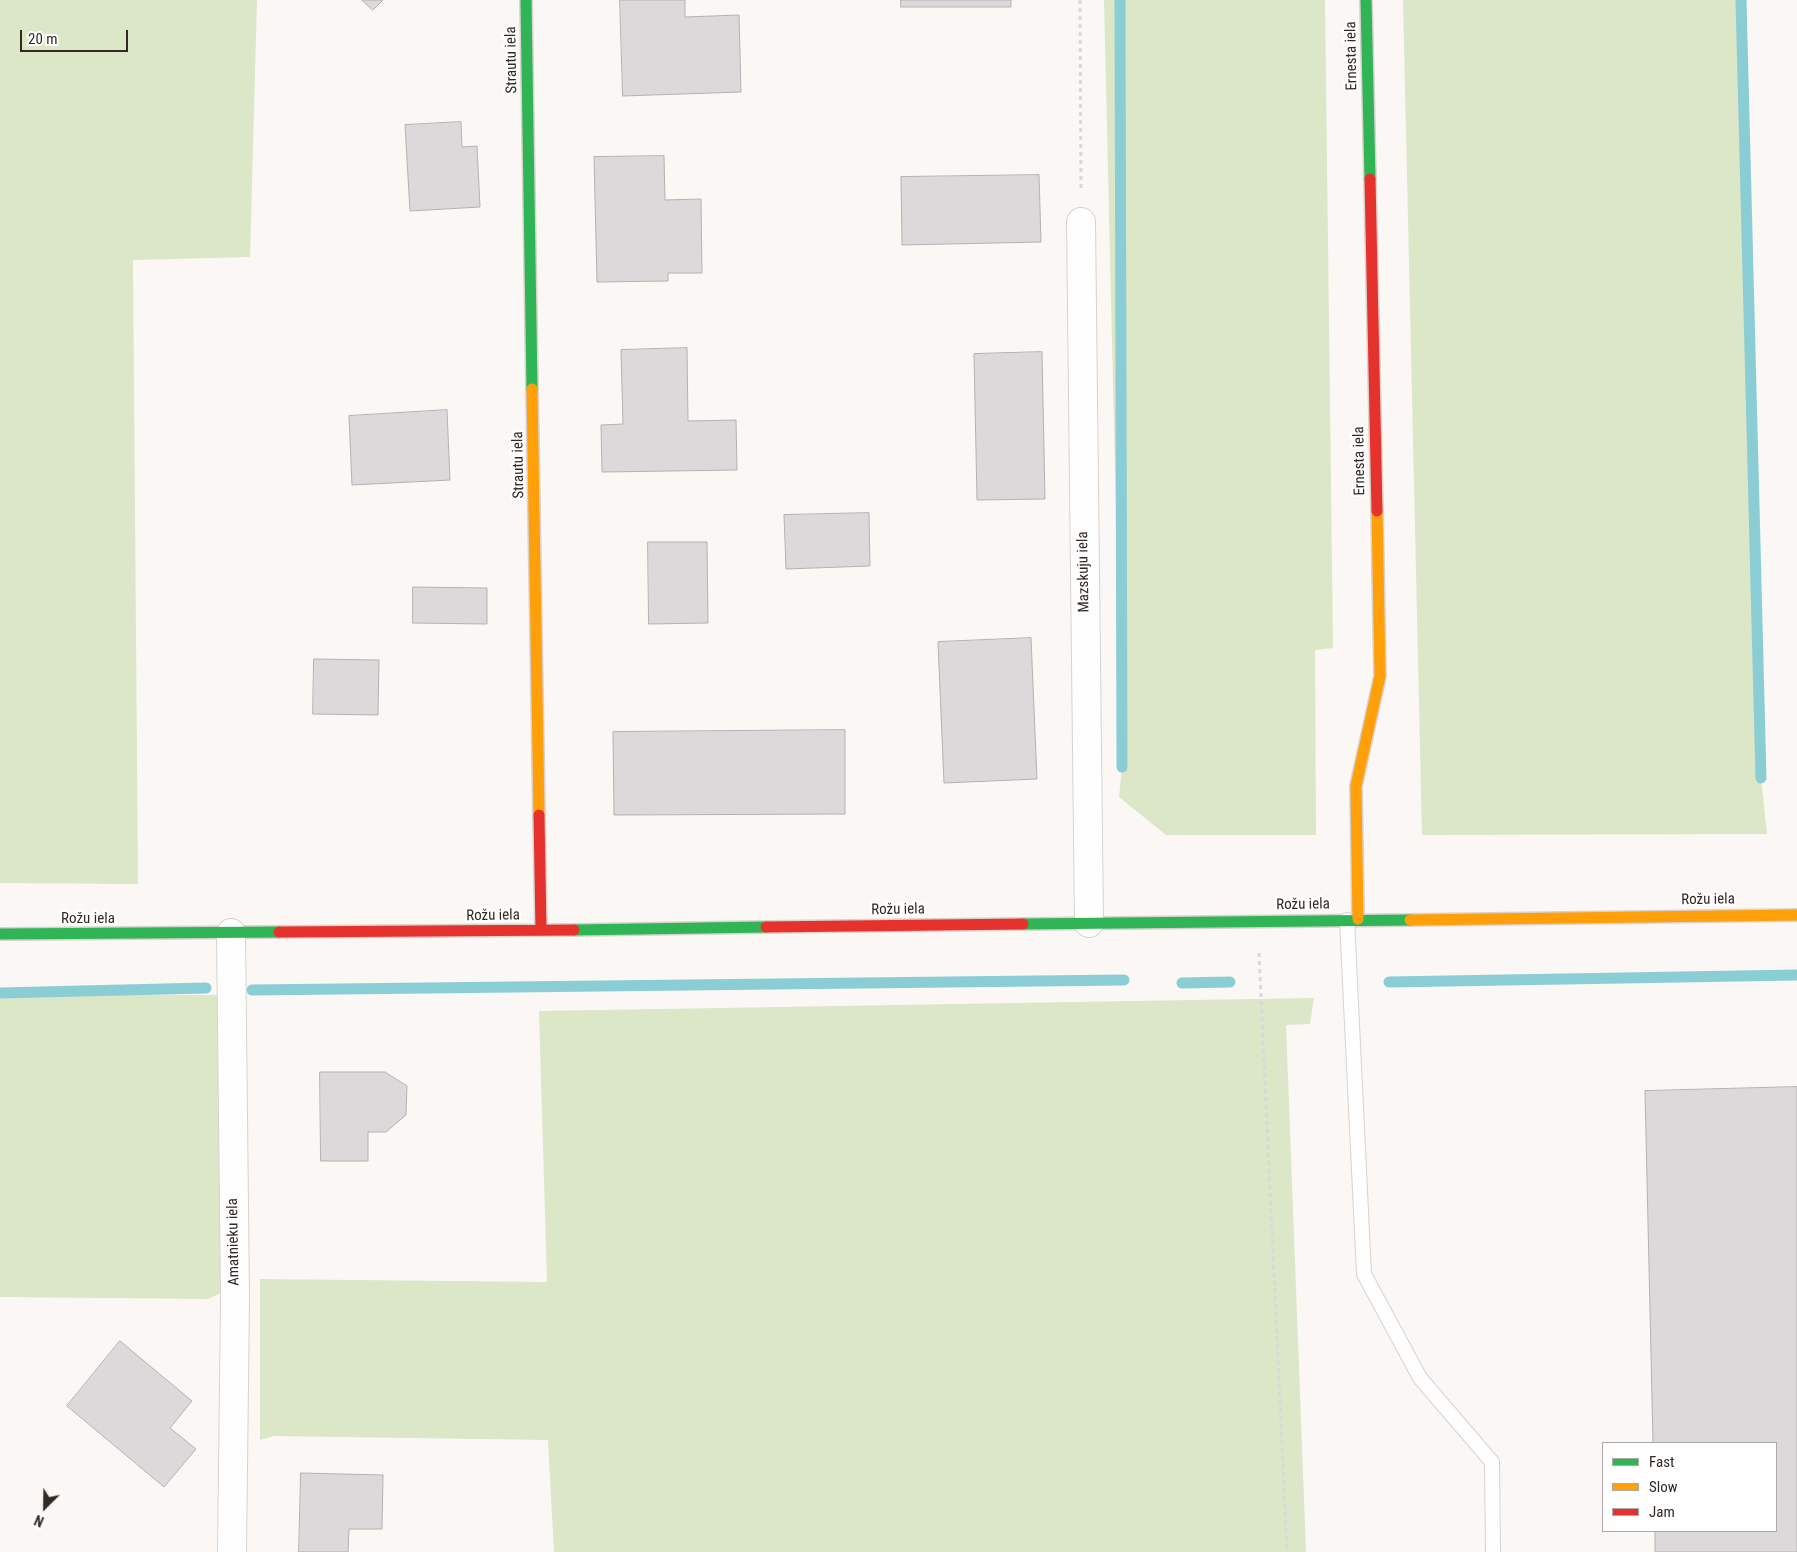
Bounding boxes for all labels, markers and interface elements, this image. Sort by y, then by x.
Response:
scale bar [22,20,130,52]
street label: Ernesta iela [1342,21,1362,91]
street label: Strautu iela [502,26,522,94]
text: 20 m [28,30,58,48]
street label: Ernesta iela [1350,426,1370,496]
street label: Strautu iela [509,431,529,499]
street label: Mazskuju iela [1074,531,1094,613]
street label: Rožu iela [1681,891,1735,909]
street label: Rožu iela [1276,896,1330,914]
street label: Rožu iela [871,901,925,919]
street label: Rožu iela [466,907,520,925]
street label: Rožu iela [61,910,115,928]
street label: Amatnieku iela [224,1198,244,1286]
legend [1602,1442,1777,1532]
text: Fast [1649,1453,1674,1471]
text: Slow [1649,1478,1678,1496]
north arrow [20,1482,70,1532]
text: Jam [1649,1503,1675,1521]
text: N [32,1512,46,1530]

